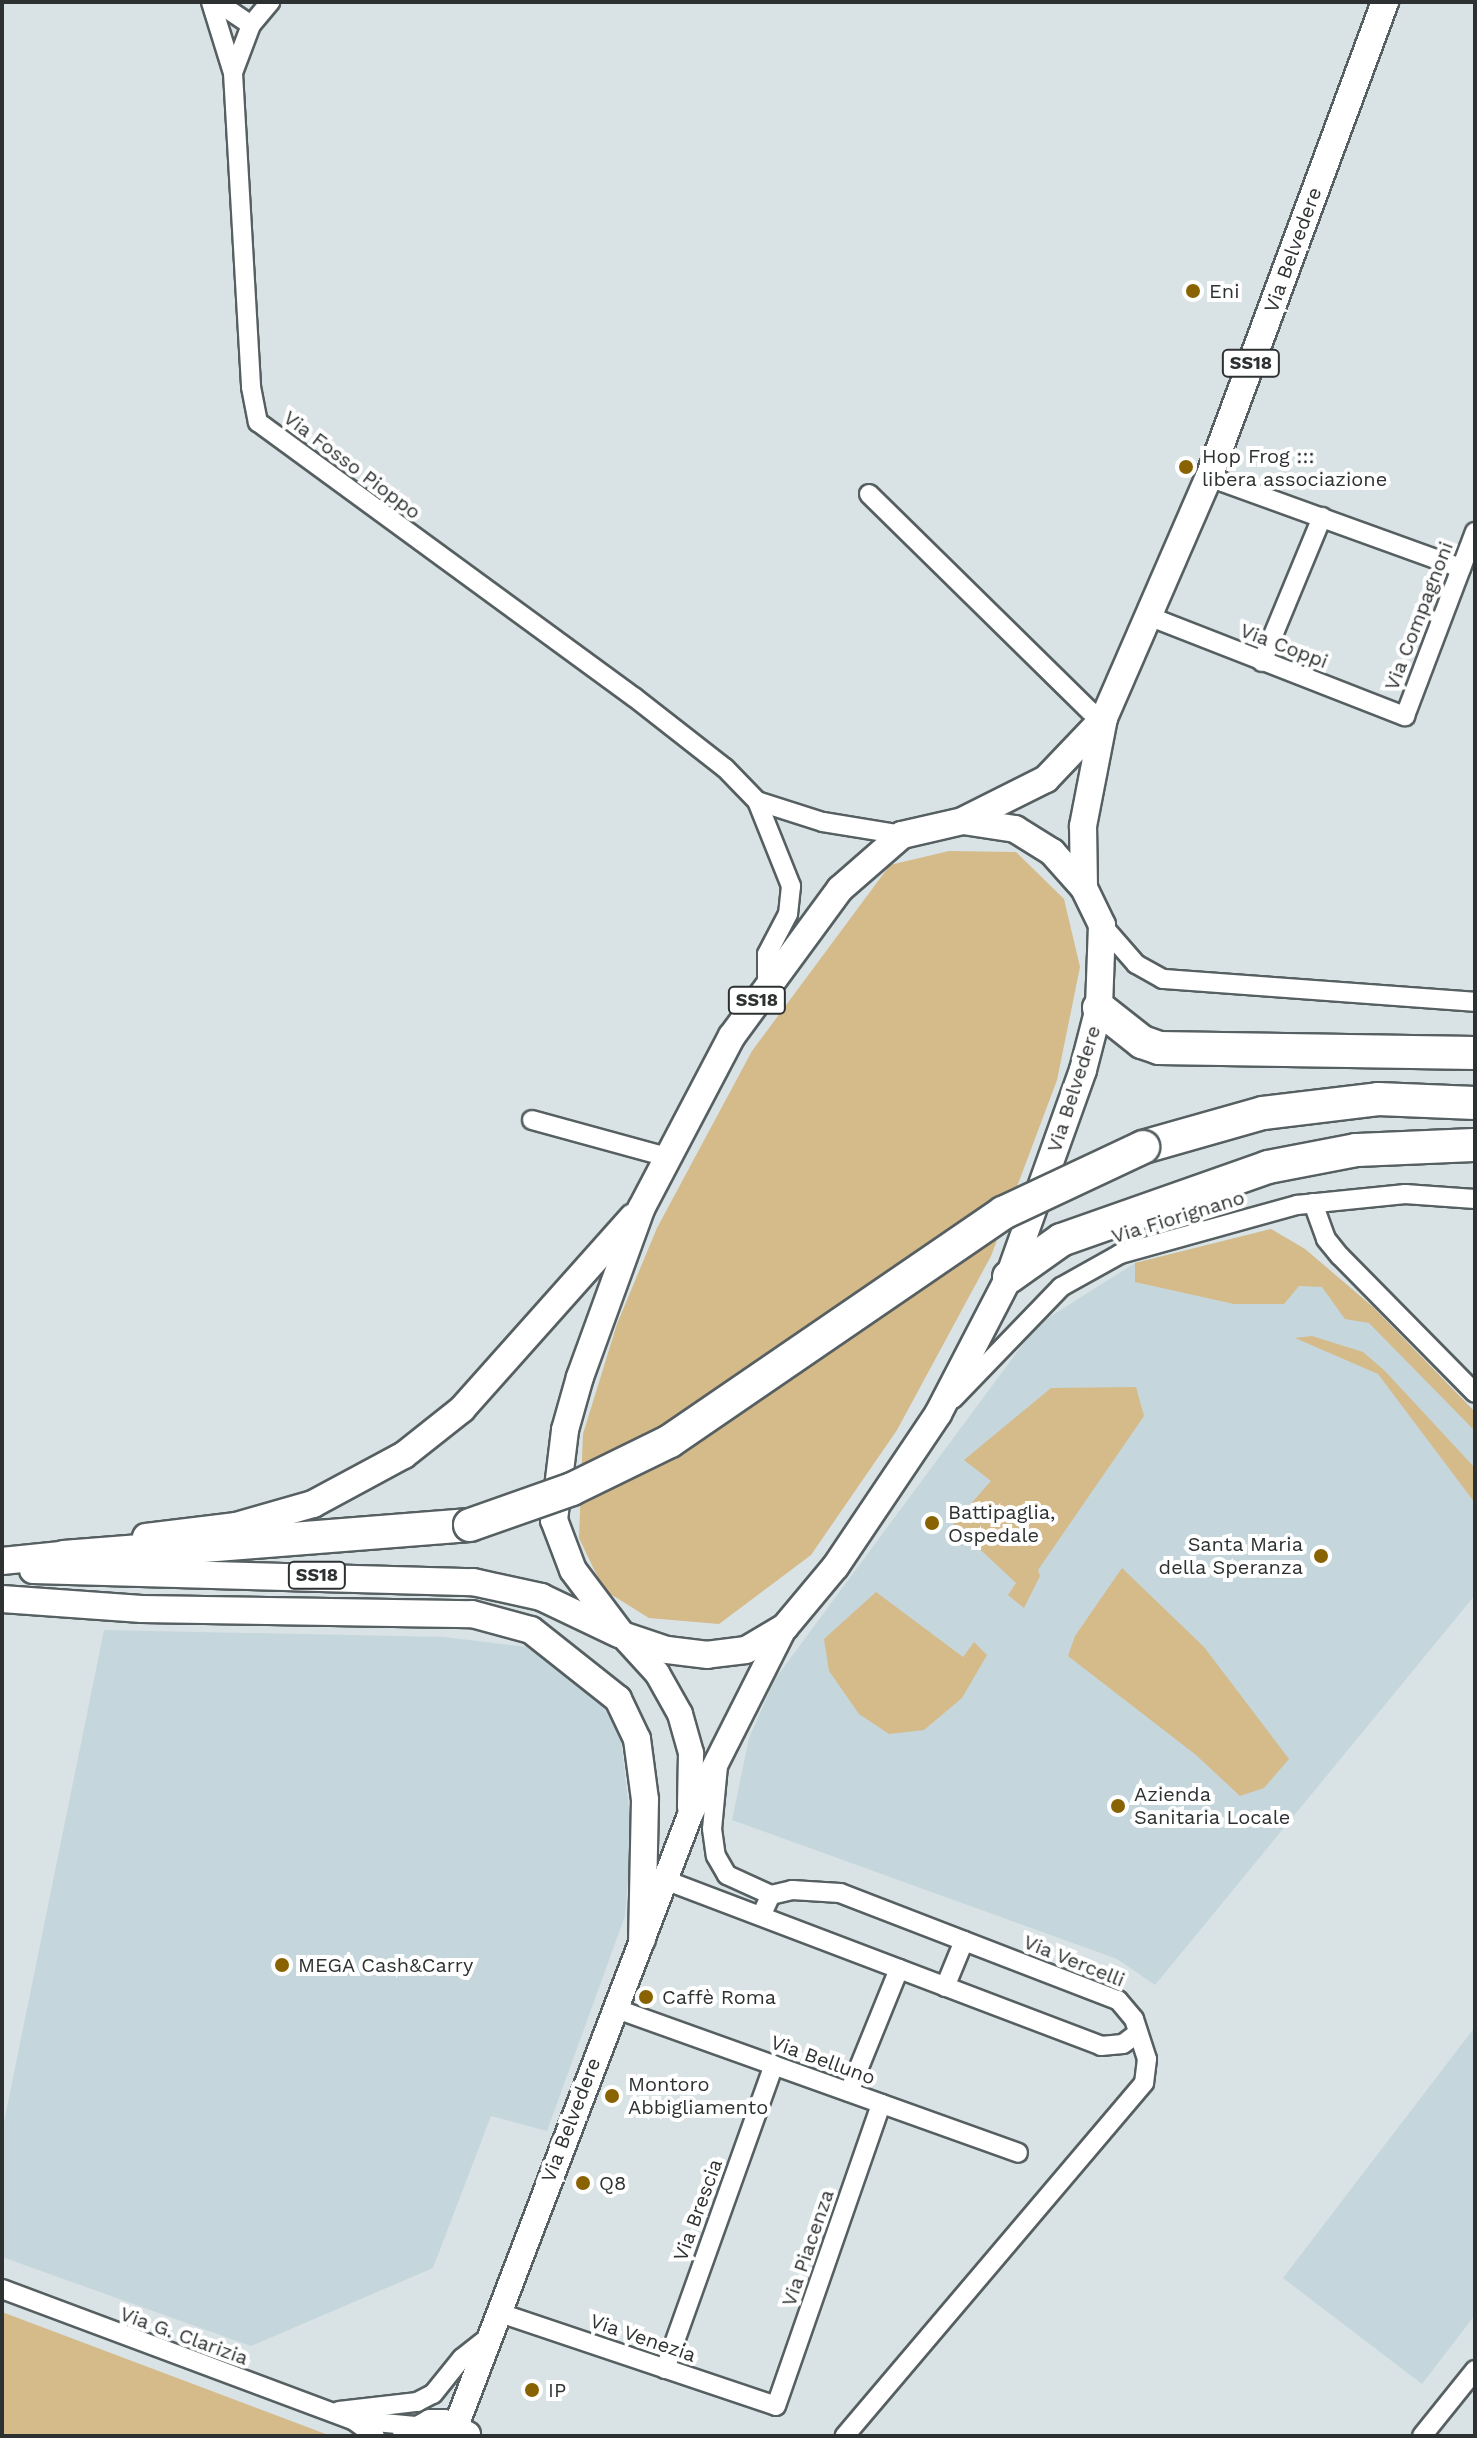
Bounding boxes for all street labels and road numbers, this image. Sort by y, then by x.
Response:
street label: Via Belvedere [1259,184,1327,316]
road number: SS18 [1221,349,1281,377]
street label: Via Fosso Pioppo [278,405,426,525]
street label: Via Compagnoni [1380,538,1458,694]
street label: Via Coppi [1237,618,1331,674]
road number: SS18 [727,986,787,1014]
street label: Via Belvedere [1042,1022,1106,1156]
street label: Via Fiorignano [1108,1185,1248,1249]
road number: SS18 [287,1561,347,1589]
street label: Via Vercelli [1019,1930,1129,1992]
street label: Via Belluno [767,2030,879,2090]
street label: Via Belvedere [536,2054,606,2186]
street label: Via Brescia [668,2156,728,2264]
street label: Via Piacenza [777,2186,839,2310]
street label: Via G. Clarizia [116,2302,252,2370]
street label: Via Venezia [587,2309,699,2367]

